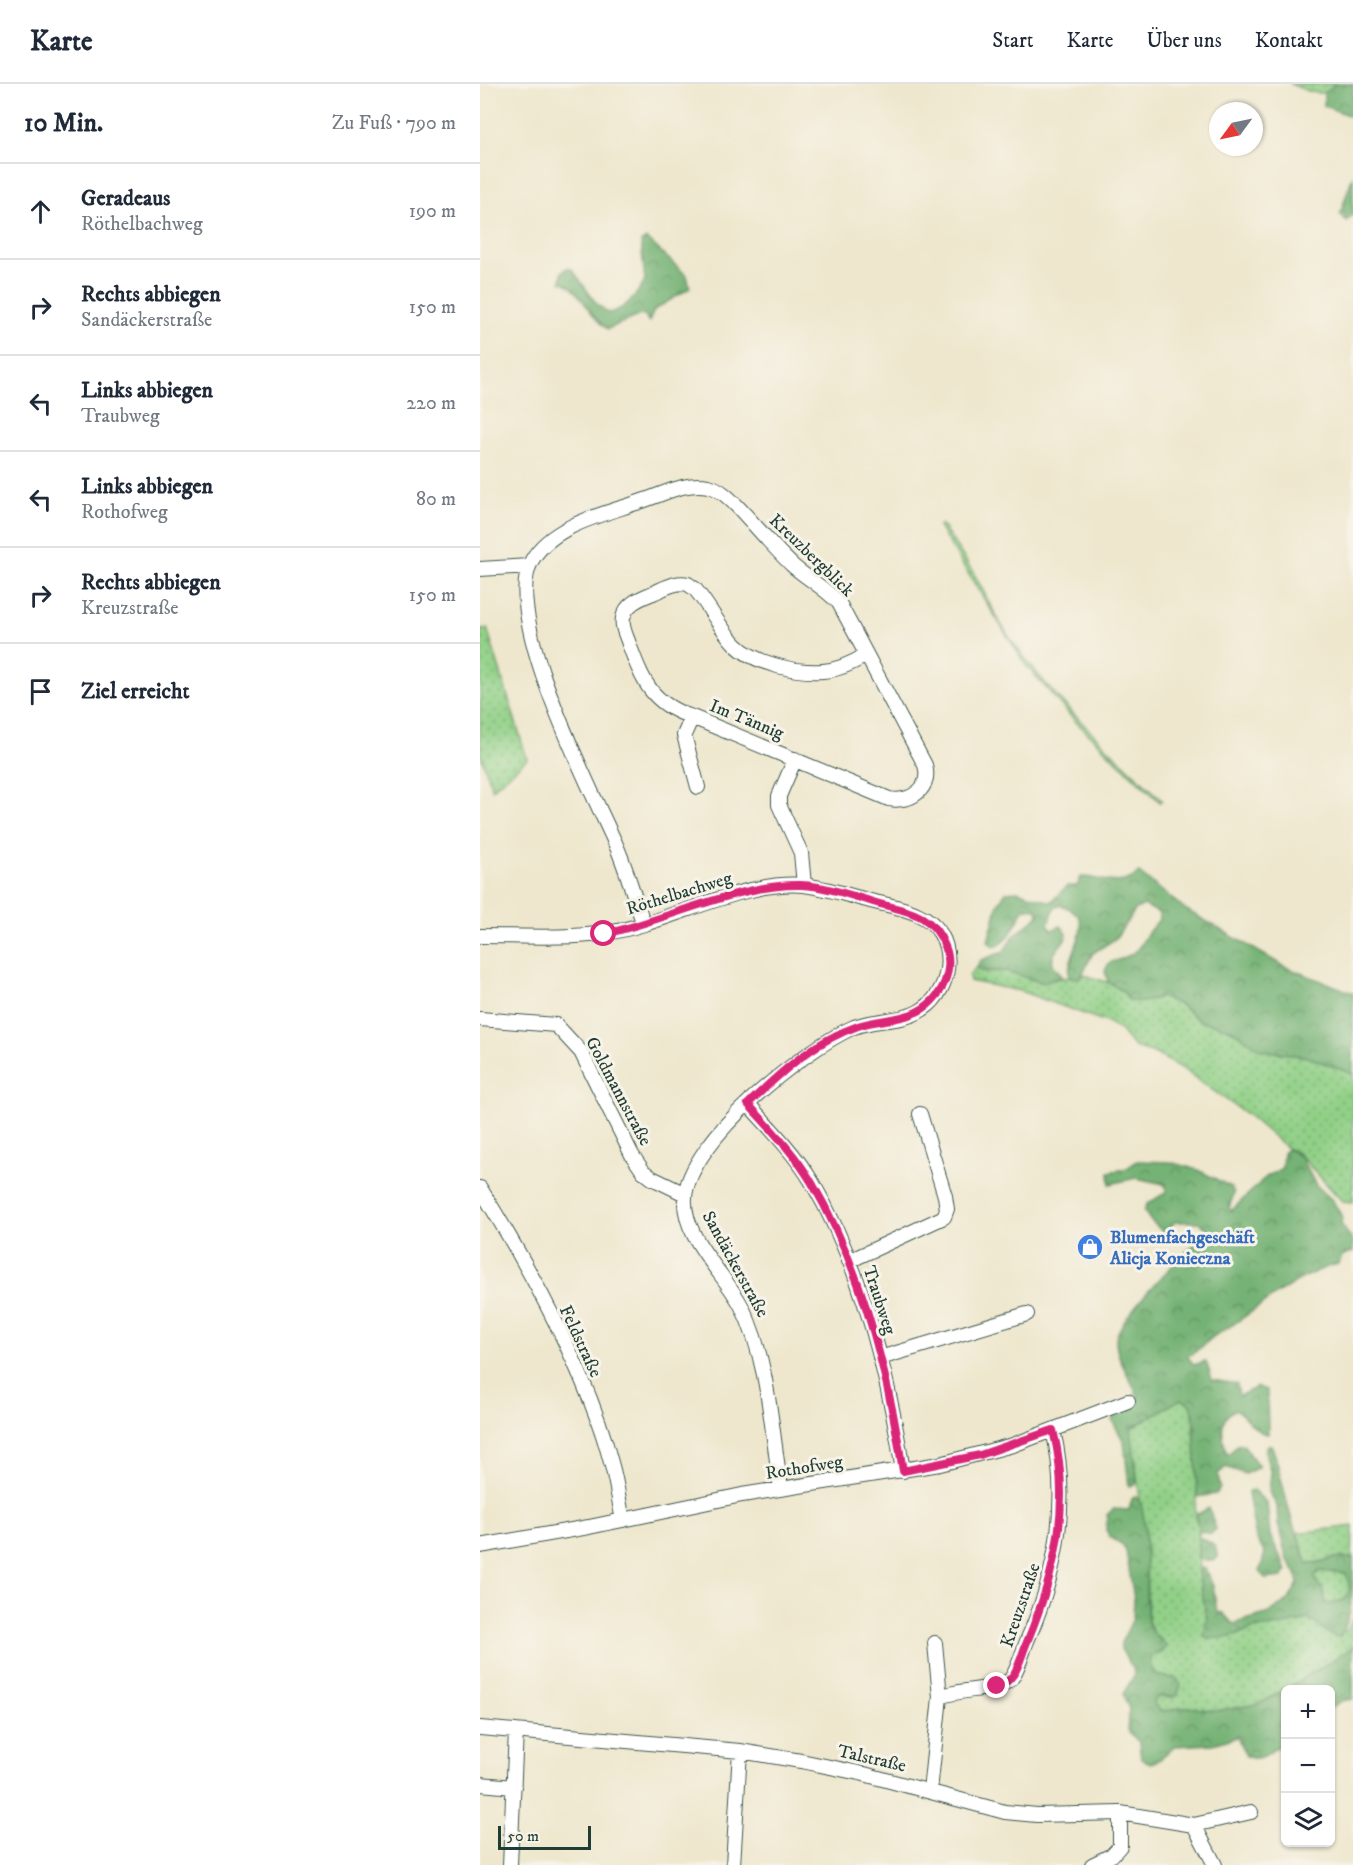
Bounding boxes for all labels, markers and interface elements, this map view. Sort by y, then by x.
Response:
text: Karte [30,24,93,59]
text: Start [992,28,1034,54]
text: Karte [1067,28,1113,54]
text: Über uns [1146,28,1222,54]
text: Kontakt [1255,28,1323,54]
north arrow [1209,102,1263,156]
text: 10 Min. [24,107,103,140]
text: Zu Fuß · 790 m [332,111,456,136]
text: Geradeaus [81,185,170,212]
icon: ahead [24,195,57,228]
text: 190 m [409,199,456,224]
text: Röthelbachweg [81,212,203,237]
text: Rechts abbiegen [81,281,221,308]
icon: right [24,291,57,324]
text: 150 m [409,295,456,320]
text: Sandäckerstraße [81,308,212,333]
text: Links abbiegen [81,377,213,404]
icon: left [24,387,57,420]
text: 220 m [406,391,456,416]
text: Traubweg [81,404,160,429]
text: Links abbiegen [81,473,213,500]
icon: left [24,483,57,516]
text: 80 m [416,487,456,512]
text: Rothofweg [81,500,168,525]
street label: Kreuzbergblick [764,510,858,602]
text: Rechts abbiegen [81,569,221,596]
icon: right [24,579,57,612]
text: 150 m [409,583,456,608]
text: Kreuzstraße [81,596,179,621]
icon: arrive [24,675,57,708]
text: Ziel erreicht [81,678,189,705]
street label: Im Tännig [706,695,787,745]
street label: Röthelbachweg [624,867,735,920]
route start [590,920,616,946]
street label: Goldmannstraße [580,1033,656,1150]
street label: Sandäckerstraße [697,1207,773,1322]
place label: Blumenfachgeschäft Alicja Konieczna [1109,1227,1255,1270]
shop icon: Blumenfachgeschäft Alicja Konieczna [1075,1232,1105,1262]
street label: Traubweg [858,1263,901,1338]
street label: Feldstraße [554,1302,606,1381]
street label: Rothofweg [764,1451,845,1485]
street label: Kreuzstraße [996,1560,1046,1650]
route end [983,1672,1009,1698]
map controls [1281,1685,1335,1847]
button: + [1281,1685,1335,1739]
button: − [1281,1739,1335,1793]
street label: Talstraße [835,1740,908,1778]
button: layers [1281,1793,1335,1847]
scale bar [498,1823,591,1850]
text: 50 m [507,1826,539,1846]

